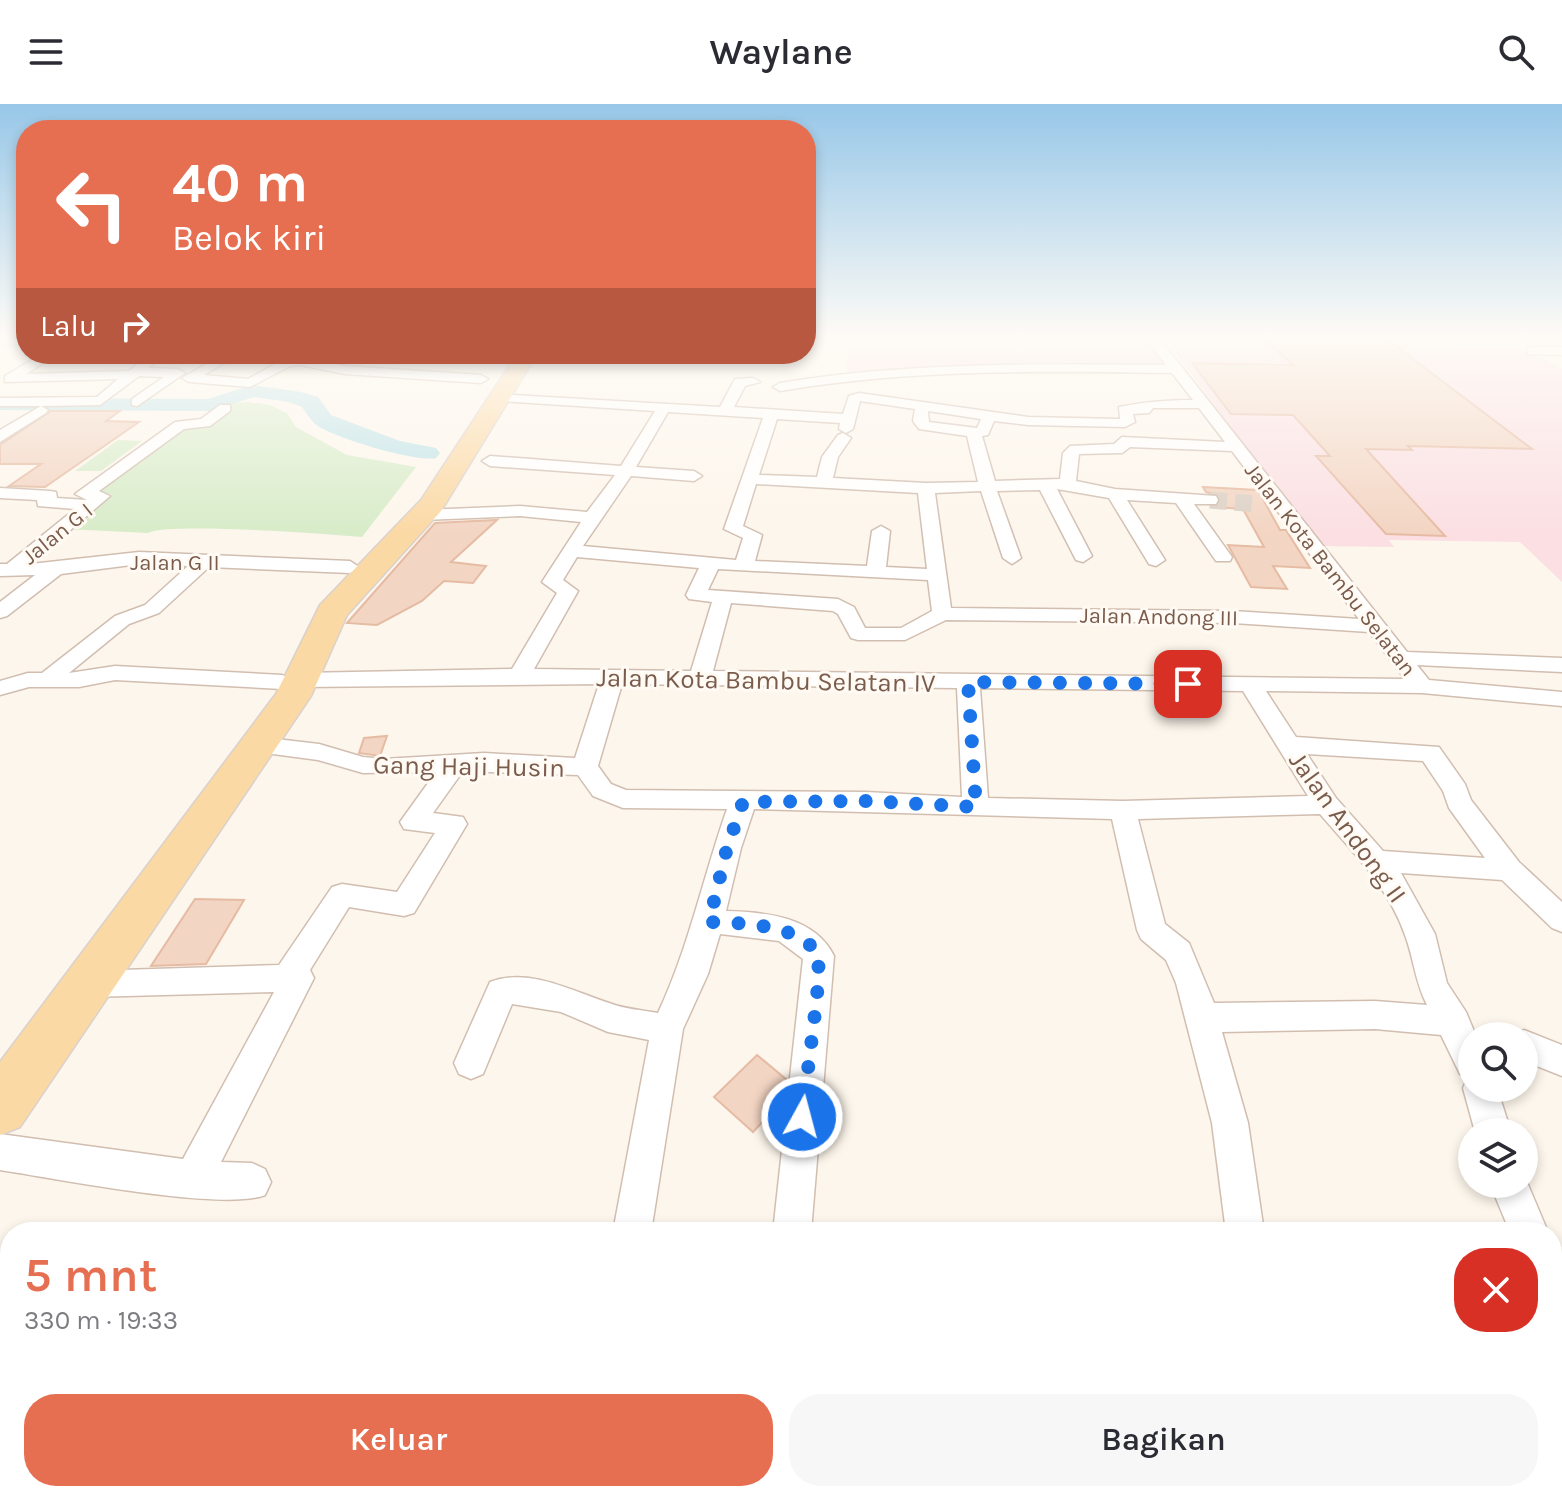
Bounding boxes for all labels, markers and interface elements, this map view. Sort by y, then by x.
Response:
icon: menu [24,30,68,74]
icon: search [1494,30,1538,74]
text: Waylane [709,31,853,73]
text: 40 m [172,150,308,215]
icon: left [40,152,144,256]
text: Belok kiri [172,217,326,259]
icon: right [113,304,157,348]
text: Lalu [40,308,97,344]
street label: Jalan Kota Bambu Selatan [1239,458,1421,681]
street label: Jalan G I [17,497,98,570]
street label: Jalan G II [130,550,220,576]
street label: Jalan Andong III [1080,603,1238,631]
pin [1154,650,1222,718]
street label: Jalan Kota Bambu Selatan IV [596,662,936,699]
icon: arrive [1166,662,1210,706]
street label: Jalan Andong II [1282,746,1413,909]
street label: Gang Haji Husin [373,749,565,784]
map controls [1458,1022,1538,1198]
button: search [1458,1022,1538,1102]
position arrow [760,1075,844,1159]
button: layers [1458,1118,1538,1198]
text: 5 mnt [24,1247,157,1303]
button: close [1454,1248,1538,1332]
text: 330 m · 19:33 [24,1305,178,1336]
button: Keluar [24,1394,773,1486]
button: Bagikan [789,1394,1538,1486]

